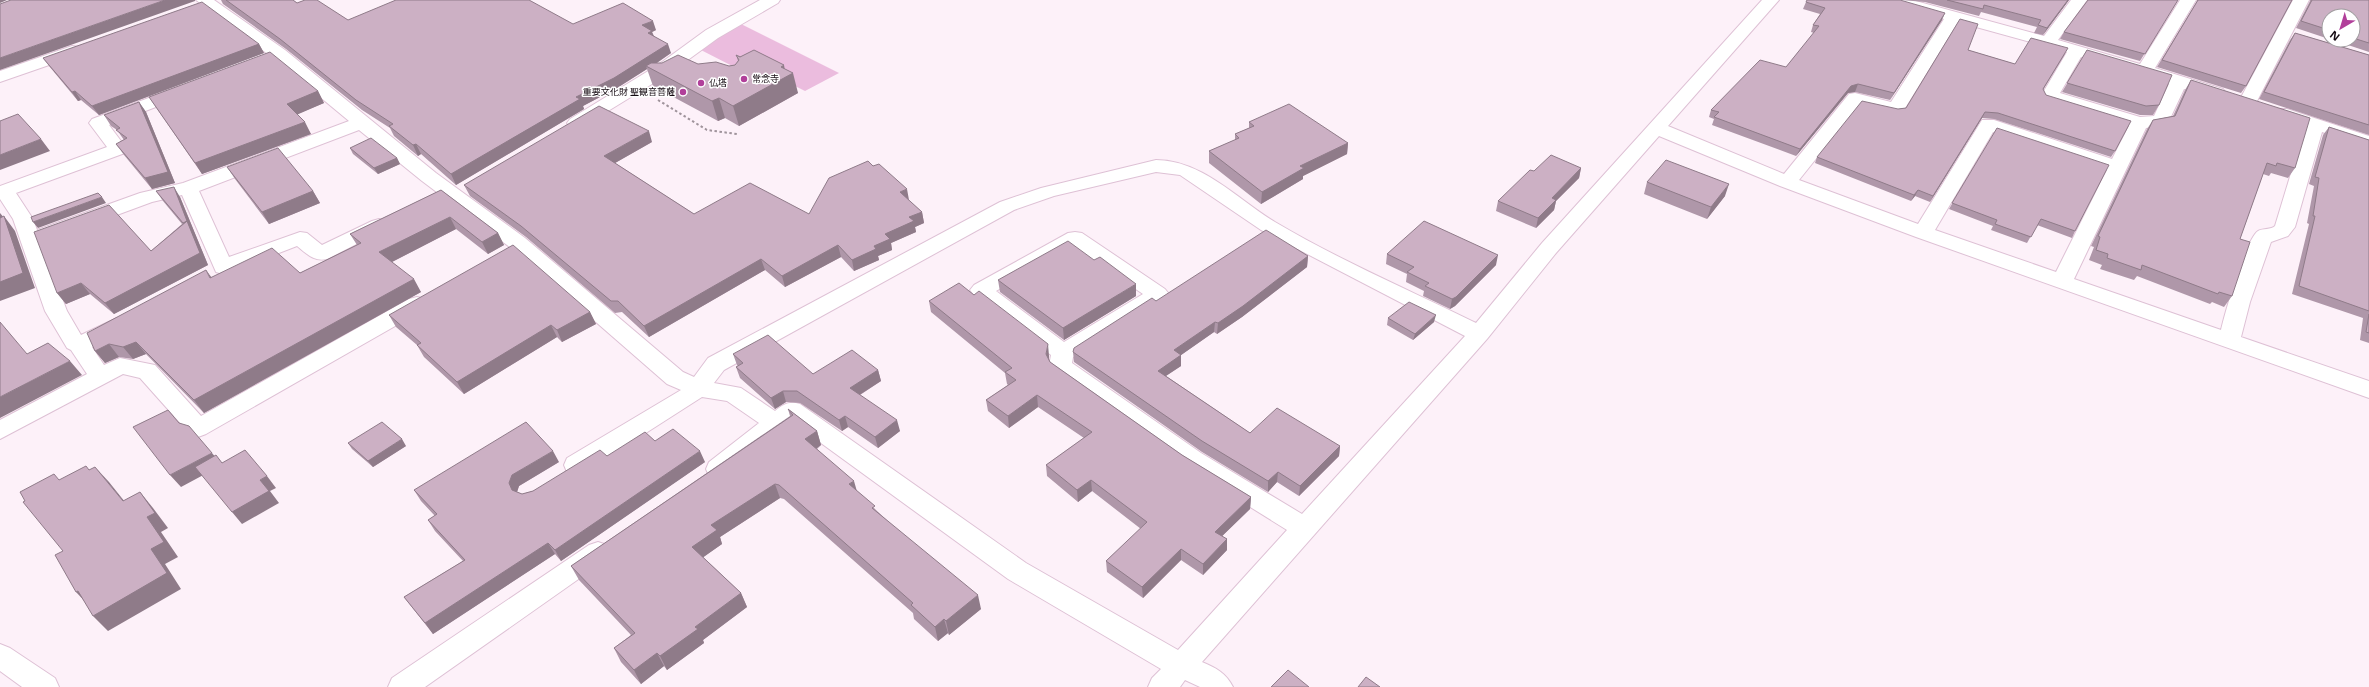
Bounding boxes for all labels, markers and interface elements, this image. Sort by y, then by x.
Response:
north arrow [2321,8,2361,48]
text: N [2326,28,2343,45]
place label: 常念寺 [752,72,779,85]
marker: 常念寺 [739,74,749,84]
place label: 仏塔 [709,76,727,89]
marker: 仏塔 [696,78,706,88]
place label: 重要文化財 聖観音菩薩 [583,85,675,98]
marker: 重要文化財 聖観音菩薩 [678,87,688,97]

